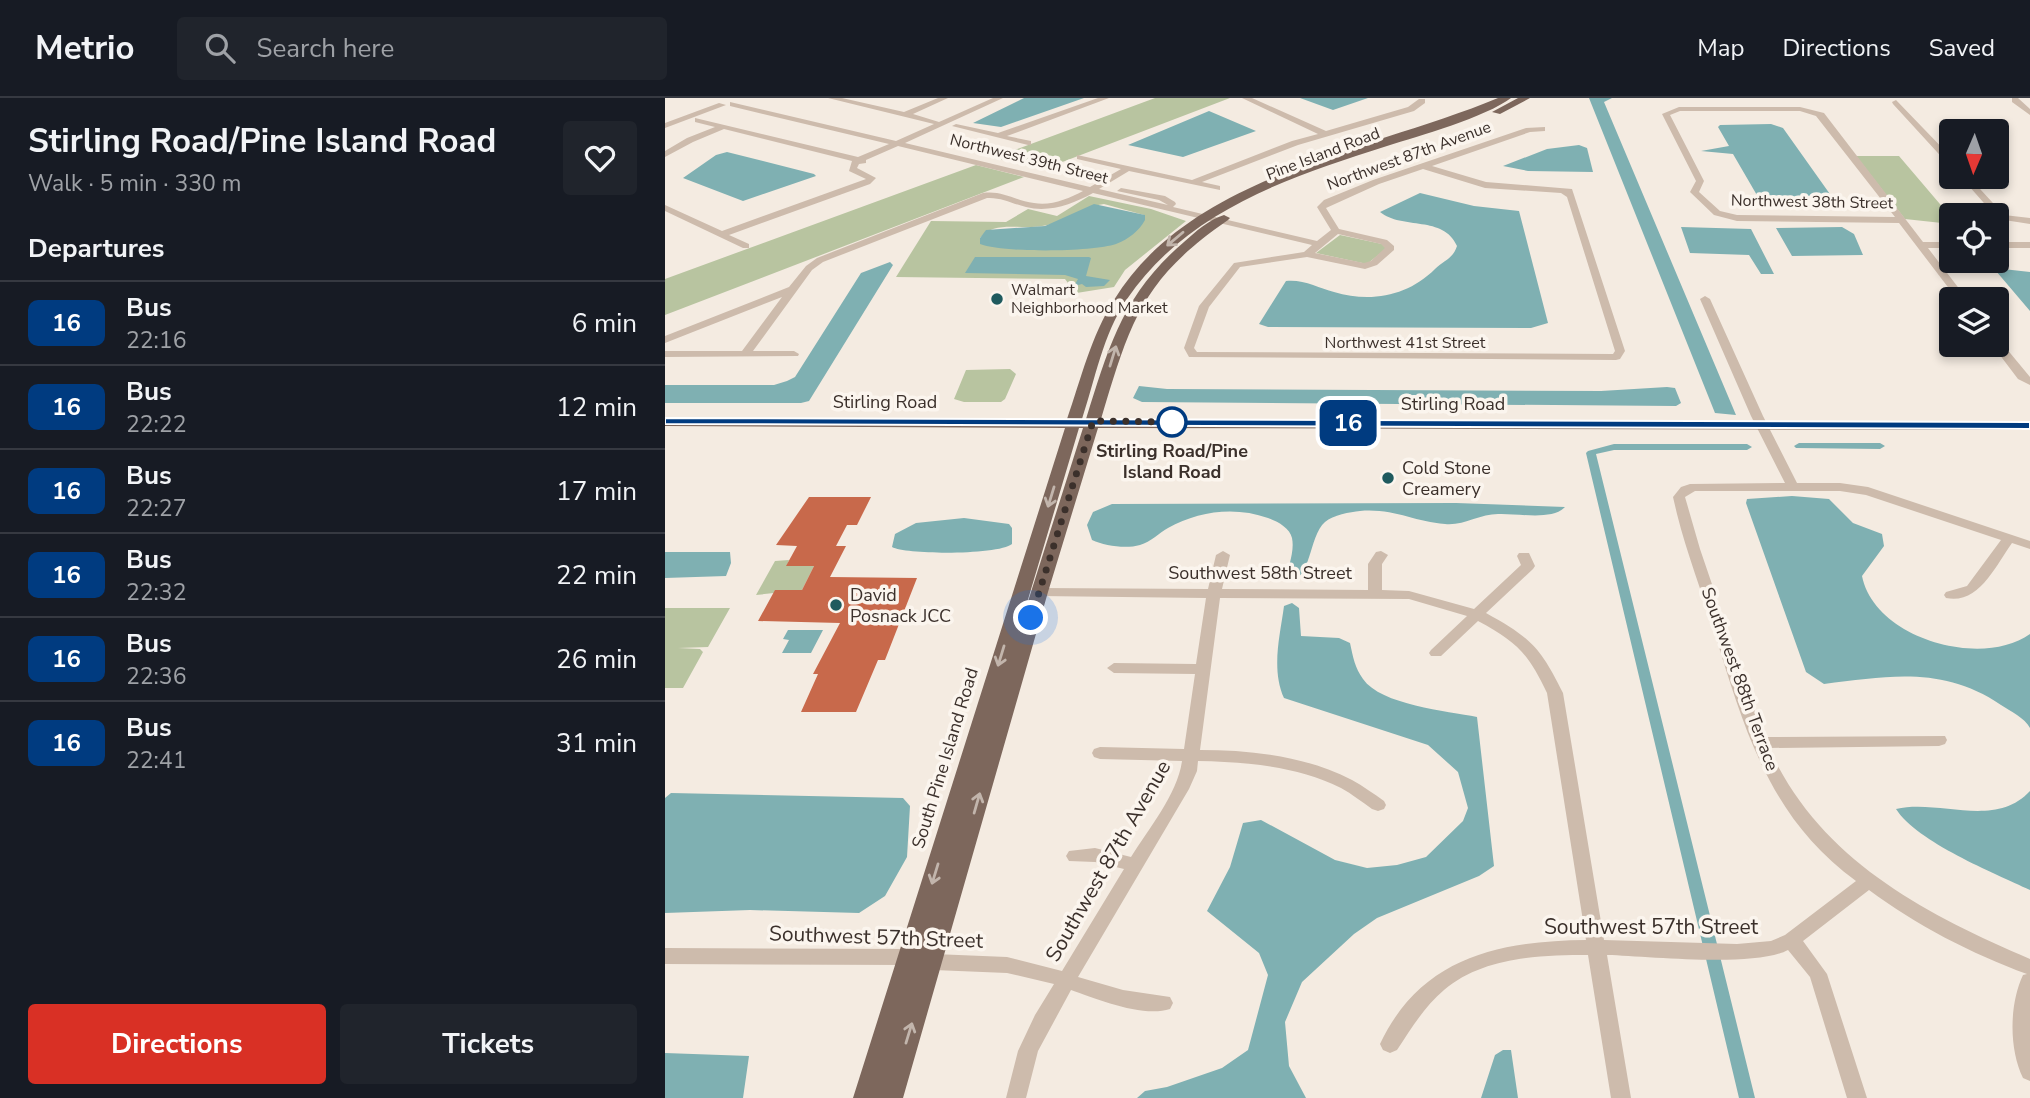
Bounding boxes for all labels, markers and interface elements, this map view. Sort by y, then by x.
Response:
search box [177,17,667,80]
text: Metrio [35,26,135,71]
icon: search [201,29,239,67]
text: Search here [257,31,394,66]
text: Map [1697,32,1744,64]
text: Directions [1782,32,1891,64]
text: Saved [1929,32,1995,64]
street label: Northwest 87th Avenue [1324,116,1494,196]
text: Stirling Road/Pine Island Road [28,119,496,164]
north arrow [1939,119,2009,189]
map controls [1939,119,2009,357]
button: heart [563,121,637,195]
street label: Pine Island Road [1263,122,1383,186]
street label: Northwest 39th Street [948,129,1111,189]
text: Walk · 5 min · 330 m [28,168,241,199]
street label: Northwest 38th Street [1731,190,1894,214]
button: locate [1939,203,2009,273]
text: Departures [28,231,164,266]
one-way arrow [1166,231,1184,247]
place label: Walmart Neighborhood Market [1011,279,1168,319]
button: layers [1939,287,2009,357]
text: Bus [126,290,172,325]
marker: Walmart Neighborhood Market [989,291,1005,307]
text: 6 min [572,306,637,341]
text: 16 [52,307,81,339]
text: 22:16 [126,325,186,356]
street label: Northwest 41st Street [1325,332,1486,354]
one-way arrow [1107,345,1120,367]
text: Bus [126,374,172,409]
text: 12 min [556,390,637,425]
street label: Stirling Road [833,390,937,414]
text: 16 [52,391,81,423]
street label: Stirling Road [1401,392,1505,416]
line badge: 16 [1317,400,1379,446]
marker: Stirling Road/Pine Island Road [1157,407,1187,437]
text: 16 [1334,407,1362,439]
text: 22:22 [126,409,186,440]
place label: Stirling Road/Pine Island Road [1096,439,1248,484]
place label: Cold Stone Creamery [1402,456,1491,501]
text: Bus [126,458,172,493]
marker: Cold Stone Creamery [1380,470,1396,486]
text: 17 min [556,474,637,509]
text: 16 [52,475,81,507]
one-way arrow [1043,486,1056,508]
text: 22:27 [126,493,186,524]
text: Bus [126,542,172,577]
text: 22 min [556,558,637,593]
text: 16 [52,559,81,591]
street label: Southwest 58th Street [1168,561,1352,585]
text: 22:32 [126,577,186,608]
place label: David Posnack JCC [850,583,951,628]
street label: Southwest 88th Terrace [1696,584,1784,774]
marker: David Posnack JCC [828,597,844,613]
your location [1013,600,1048,635]
text: Bus [126,626,172,661]
text: 26 min [556,642,637,677]
text: 16 [52,643,81,675]
one-way arrow [994,645,1007,667]
text: 22:36 [126,661,186,692]
street label: South Pine Island Road [906,665,984,851]
text: Bus [126,710,172,745]
text: 31 min [556,726,637,761]
text: 16 [52,727,81,759]
text: 22:41 [126,745,186,776]
street label: Southwest 87th Avenue [1039,755,1177,967]
one-way arrow [971,793,984,815]
one-way arrow [928,863,941,885]
street label: Southwest 57th Street [1544,913,1759,941]
street label: Southwest 57th Street [769,919,984,955]
button: Directions [28,1004,326,1084]
button: Tickets [340,1004,637,1084]
one-way arrow [904,1022,917,1044]

